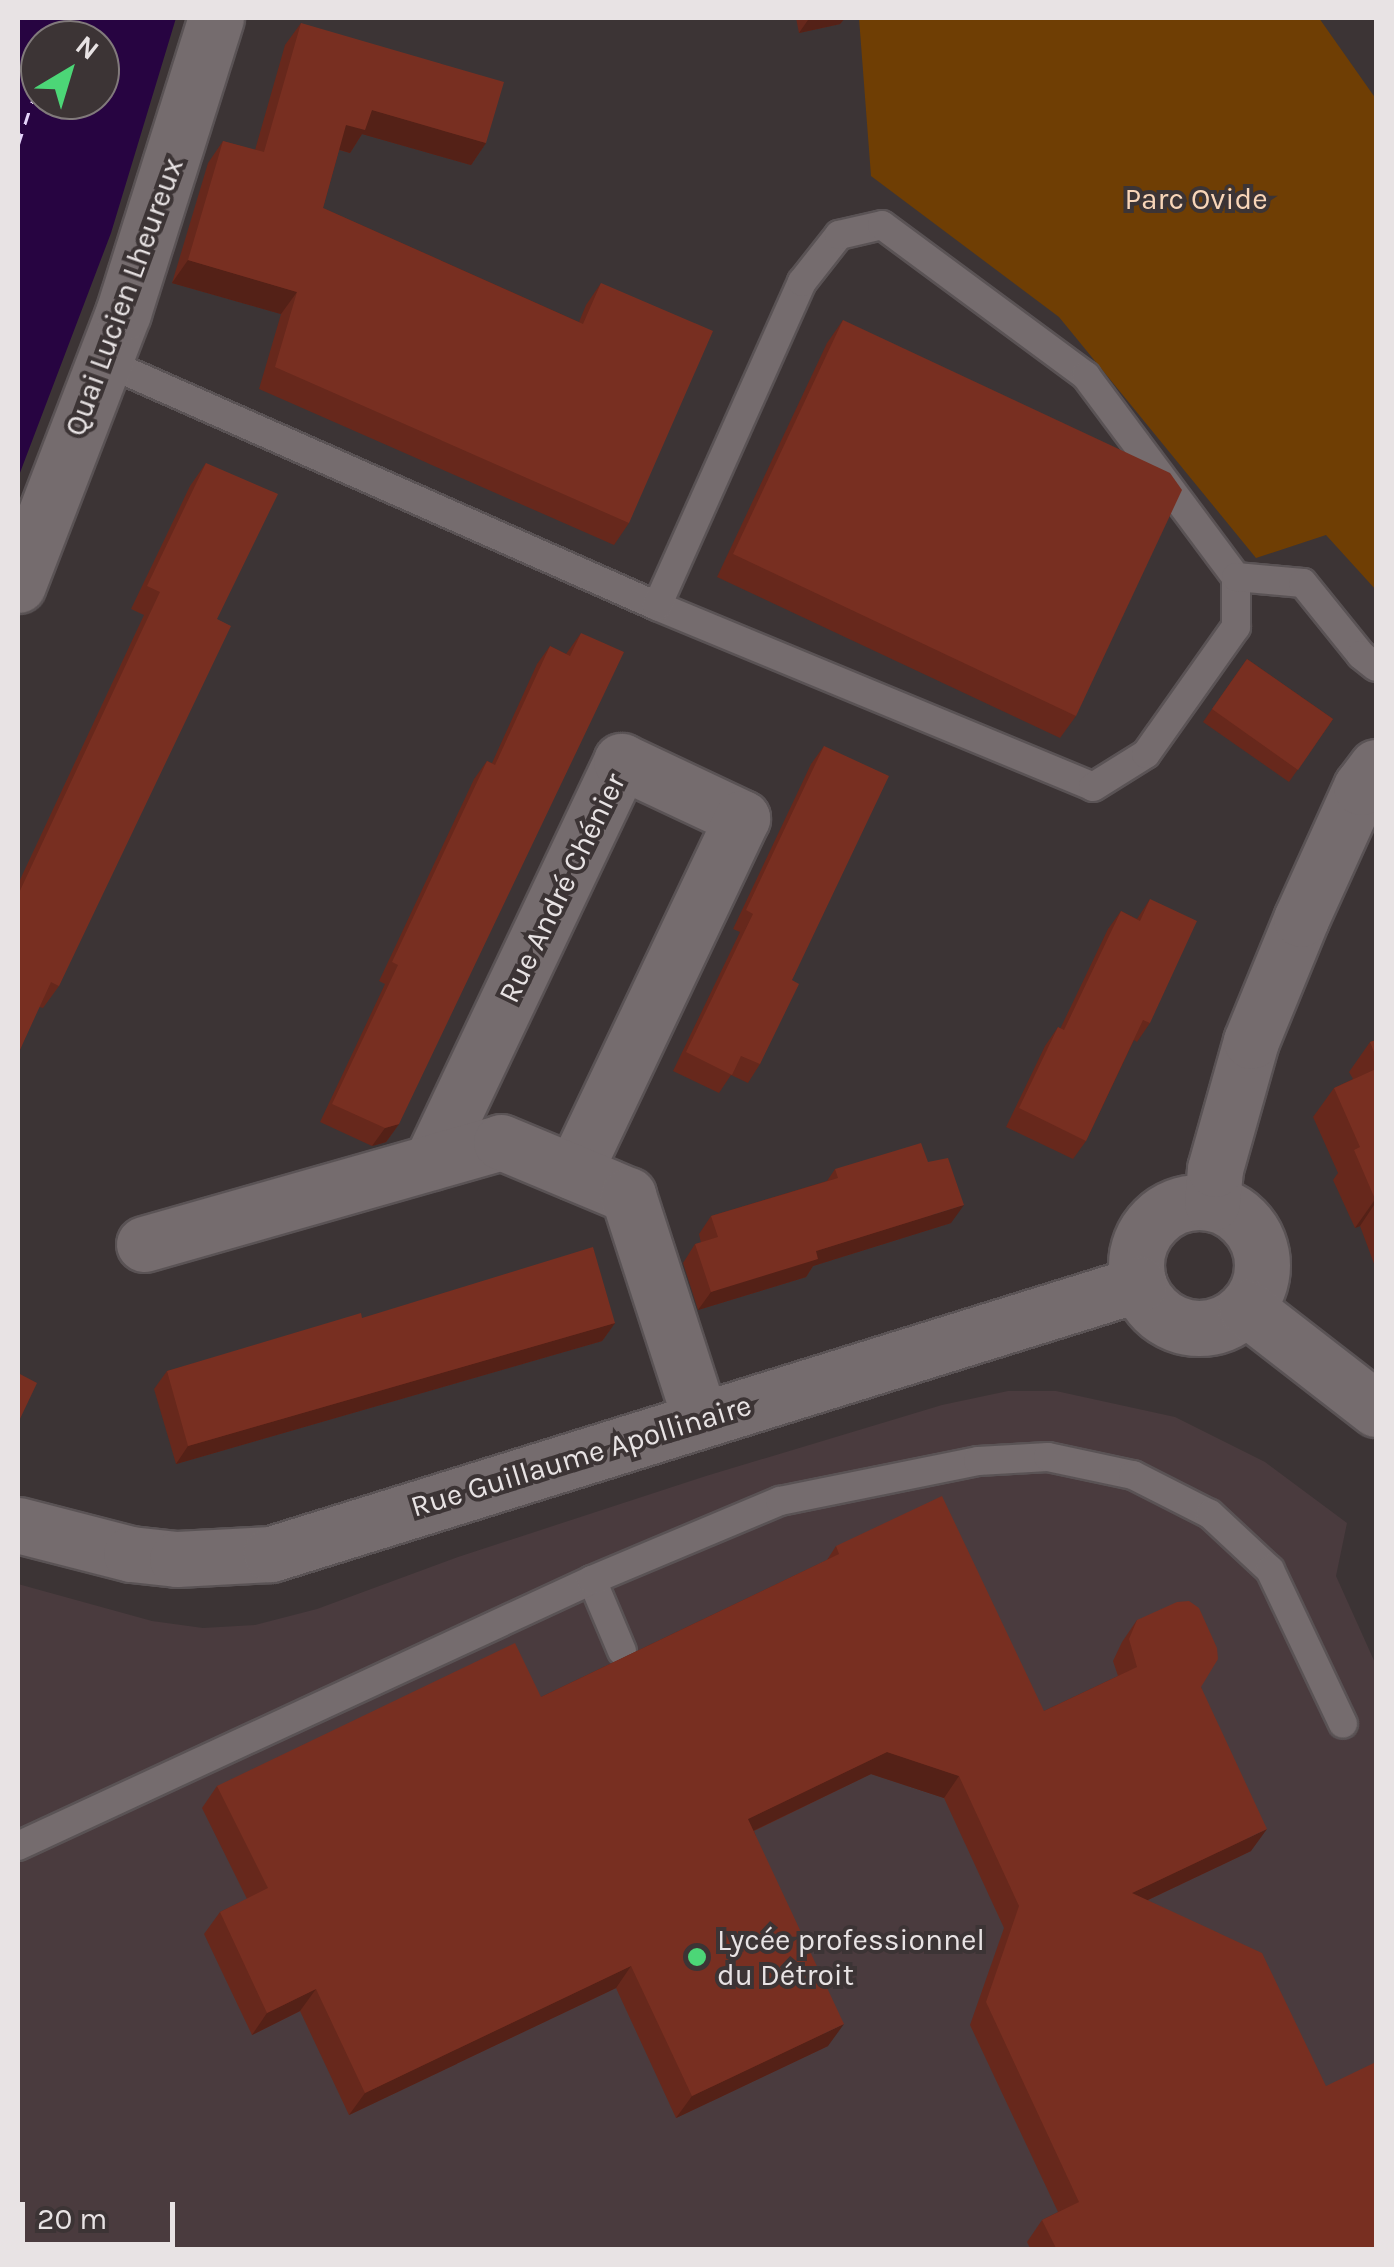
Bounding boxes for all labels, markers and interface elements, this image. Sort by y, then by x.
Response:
north arrow [20,20,120,120]
text: N [69,28,106,67]
street label: Quai Lucien Lheureux [57,153,191,441]
park label: Parc Ovide [1124,181,1268,217]
street label: Rue André Chénier [491,767,633,1009]
street label: Rue Guillaume Apollinaire [406,1387,756,1525]
place label: Lycée professionnel du Détroit [717,1922,985,1992]
marker: Lycée professionnel du Détroit [686,1946,708,1968]
scale bar [25,2182,180,2244]
text: 20 m [37,2201,107,2237]

